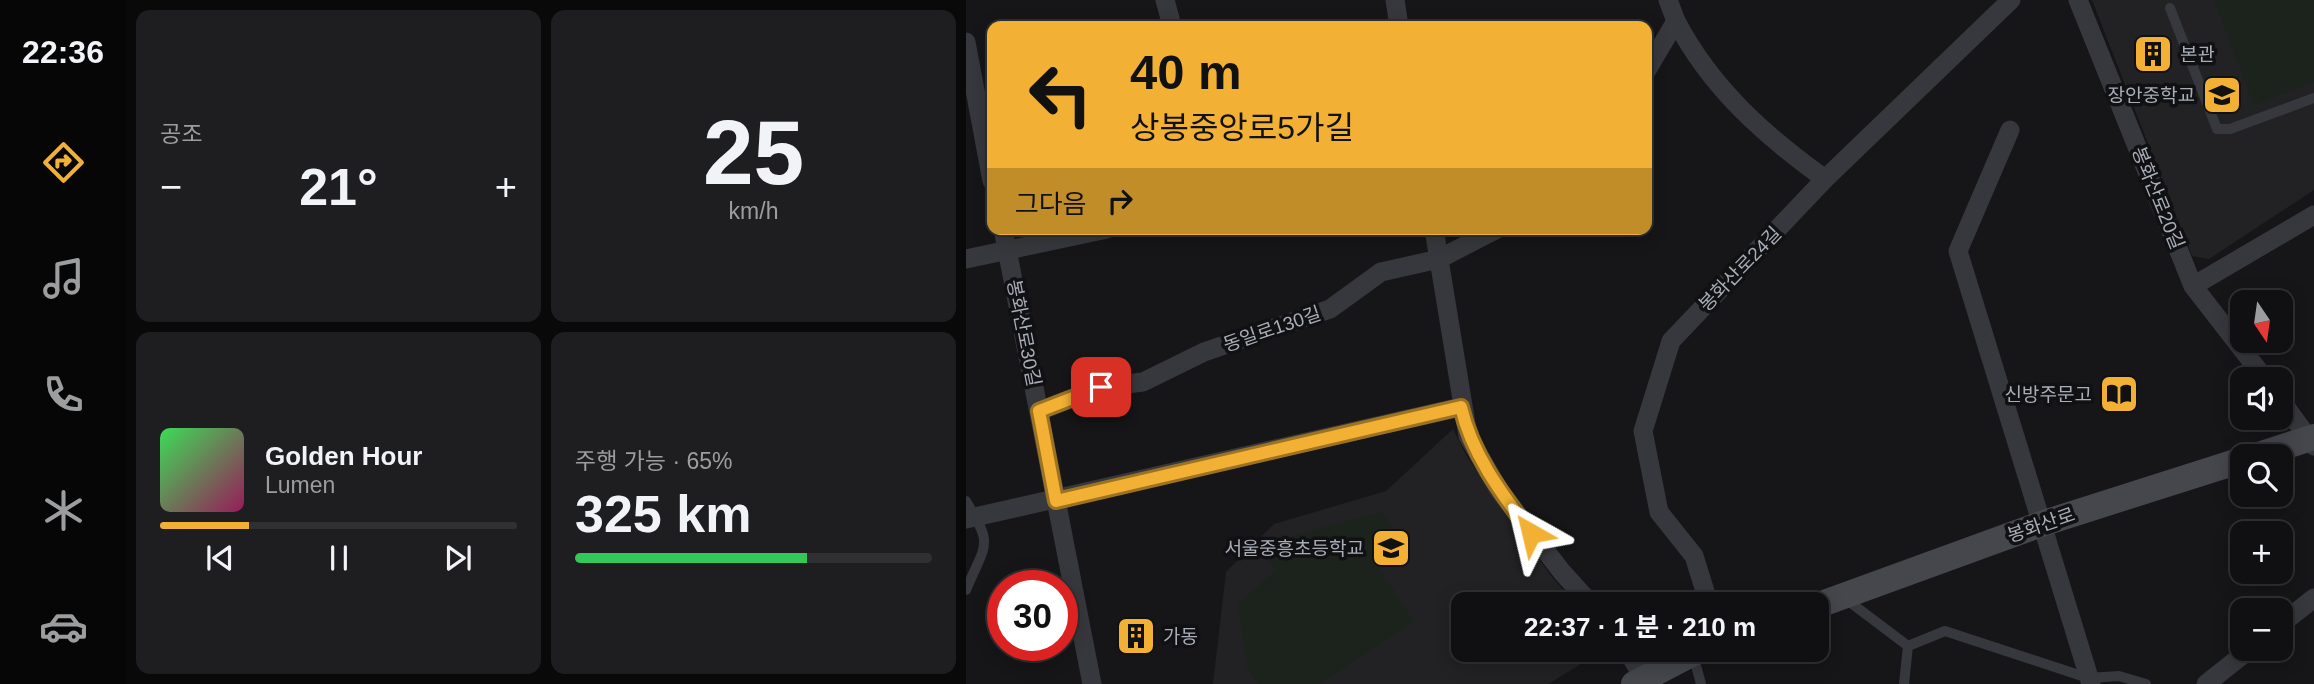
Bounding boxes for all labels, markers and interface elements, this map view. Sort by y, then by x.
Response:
building icon: 본관 [2132,33,2174,75]
text: 22:36 [22,34,104,70]
place label: 본관 [2180,44,2215,65]
text: 40 m [1130,45,1242,99]
icon: left [1015,49,1106,140]
school or university icon: 장안중학교 [2201,74,2243,116]
place label: 장안중학교 [2108,85,2195,106]
text: 25 [703,102,804,203]
text: 상봉중앙로5가길 [1130,110,1354,146]
text: 공조 [160,121,202,147]
icon: directions [39,138,88,187]
street label: 봉화산로20길 [2128,144,2188,252]
text: 21° [299,158,378,216]
text: − [160,166,182,208]
text: + [495,166,517,208]
icon: right [1101,182,1139,220]
text: 그다음 [1015,189,1087,219]
text: km/h [729,198,778,224]
street label: 봉화산로24길 [1695,223,1785,315]
icon: music [39,254,88,303]
street label: 봉화산로30길 [1003,278,1045,388]
north arrow [2230,290,2292,354]
map controls [2230,290,2293,661]
street label: 동일로130길 [1221,303,1323,355]
pin [1071,357,1131,417]
button: sound [2230,367,2293,430]
icon: arrive [1082,368,1120,406]
icon: phone [39,370,88,419]
library icon: 신방주문고 [2098,373,2140,415]
place label: 신방주문고 [2005,384,2092,405]
text: Golden Hour [265,441,422,471]
button: search [2230,444,2293,507]
text: 주행 가능 · 65% [575,448,733,474]
text: Lumen [265,472,335,498]
text: 325 km [575,485,751,543]
icon: climate [39,486,88,535]
position arrow [1494,496,1568,570]
street label: 봉화산로 [2005,504,2077,546]
button: + [2230,521,2293,584]
school or university icon: 서울중흥초등학교 [1370,527,1412,569]
place label: 서울중흥초등학교 [1224,538,1364,559]
icon: previous [201,539,239,577]
icon: pause [320,539,358,577]
icon: next [439,539,477,577]
speed limit sign: 30 [987,570,1078,661]
button: − [2230,598,2293,661]
icon: car [39,602,88,651]
text: 22:37 · 1 분 · 210 m [1524,612,1756,642]
building icon: 가동 [1115,615,1157,657]
place label: 가동 [1163,626,1198,647]

